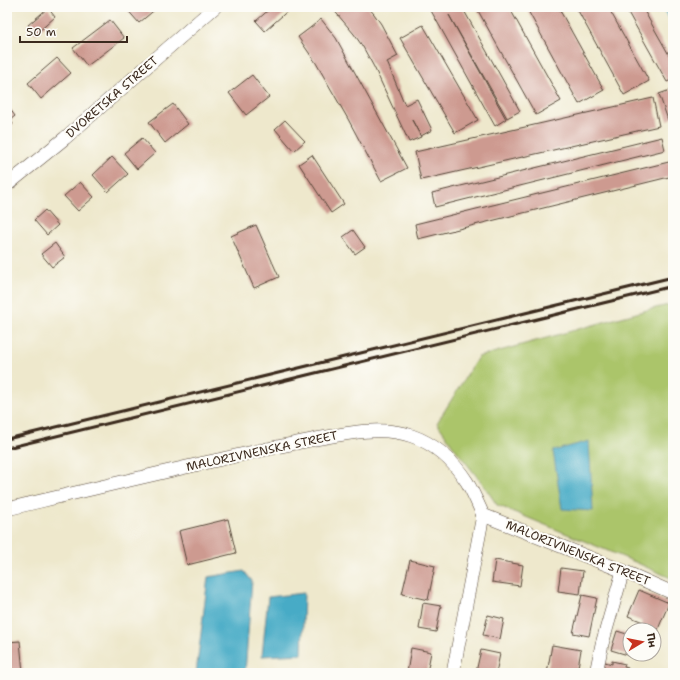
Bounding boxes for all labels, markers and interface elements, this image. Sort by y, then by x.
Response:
scale bar [20,18,127,44]
text: 50 m [26,24,56,40]
street label: DVORETSKA STREET [63,52,162,141]
street label: MALORIVNENSKA STREET [185,427,340,475]
street label: MALORIVNENSKA STREET [503,517,653,590]
north arrow [622,622,662,662]
text: Пн [643,632,660,649]

